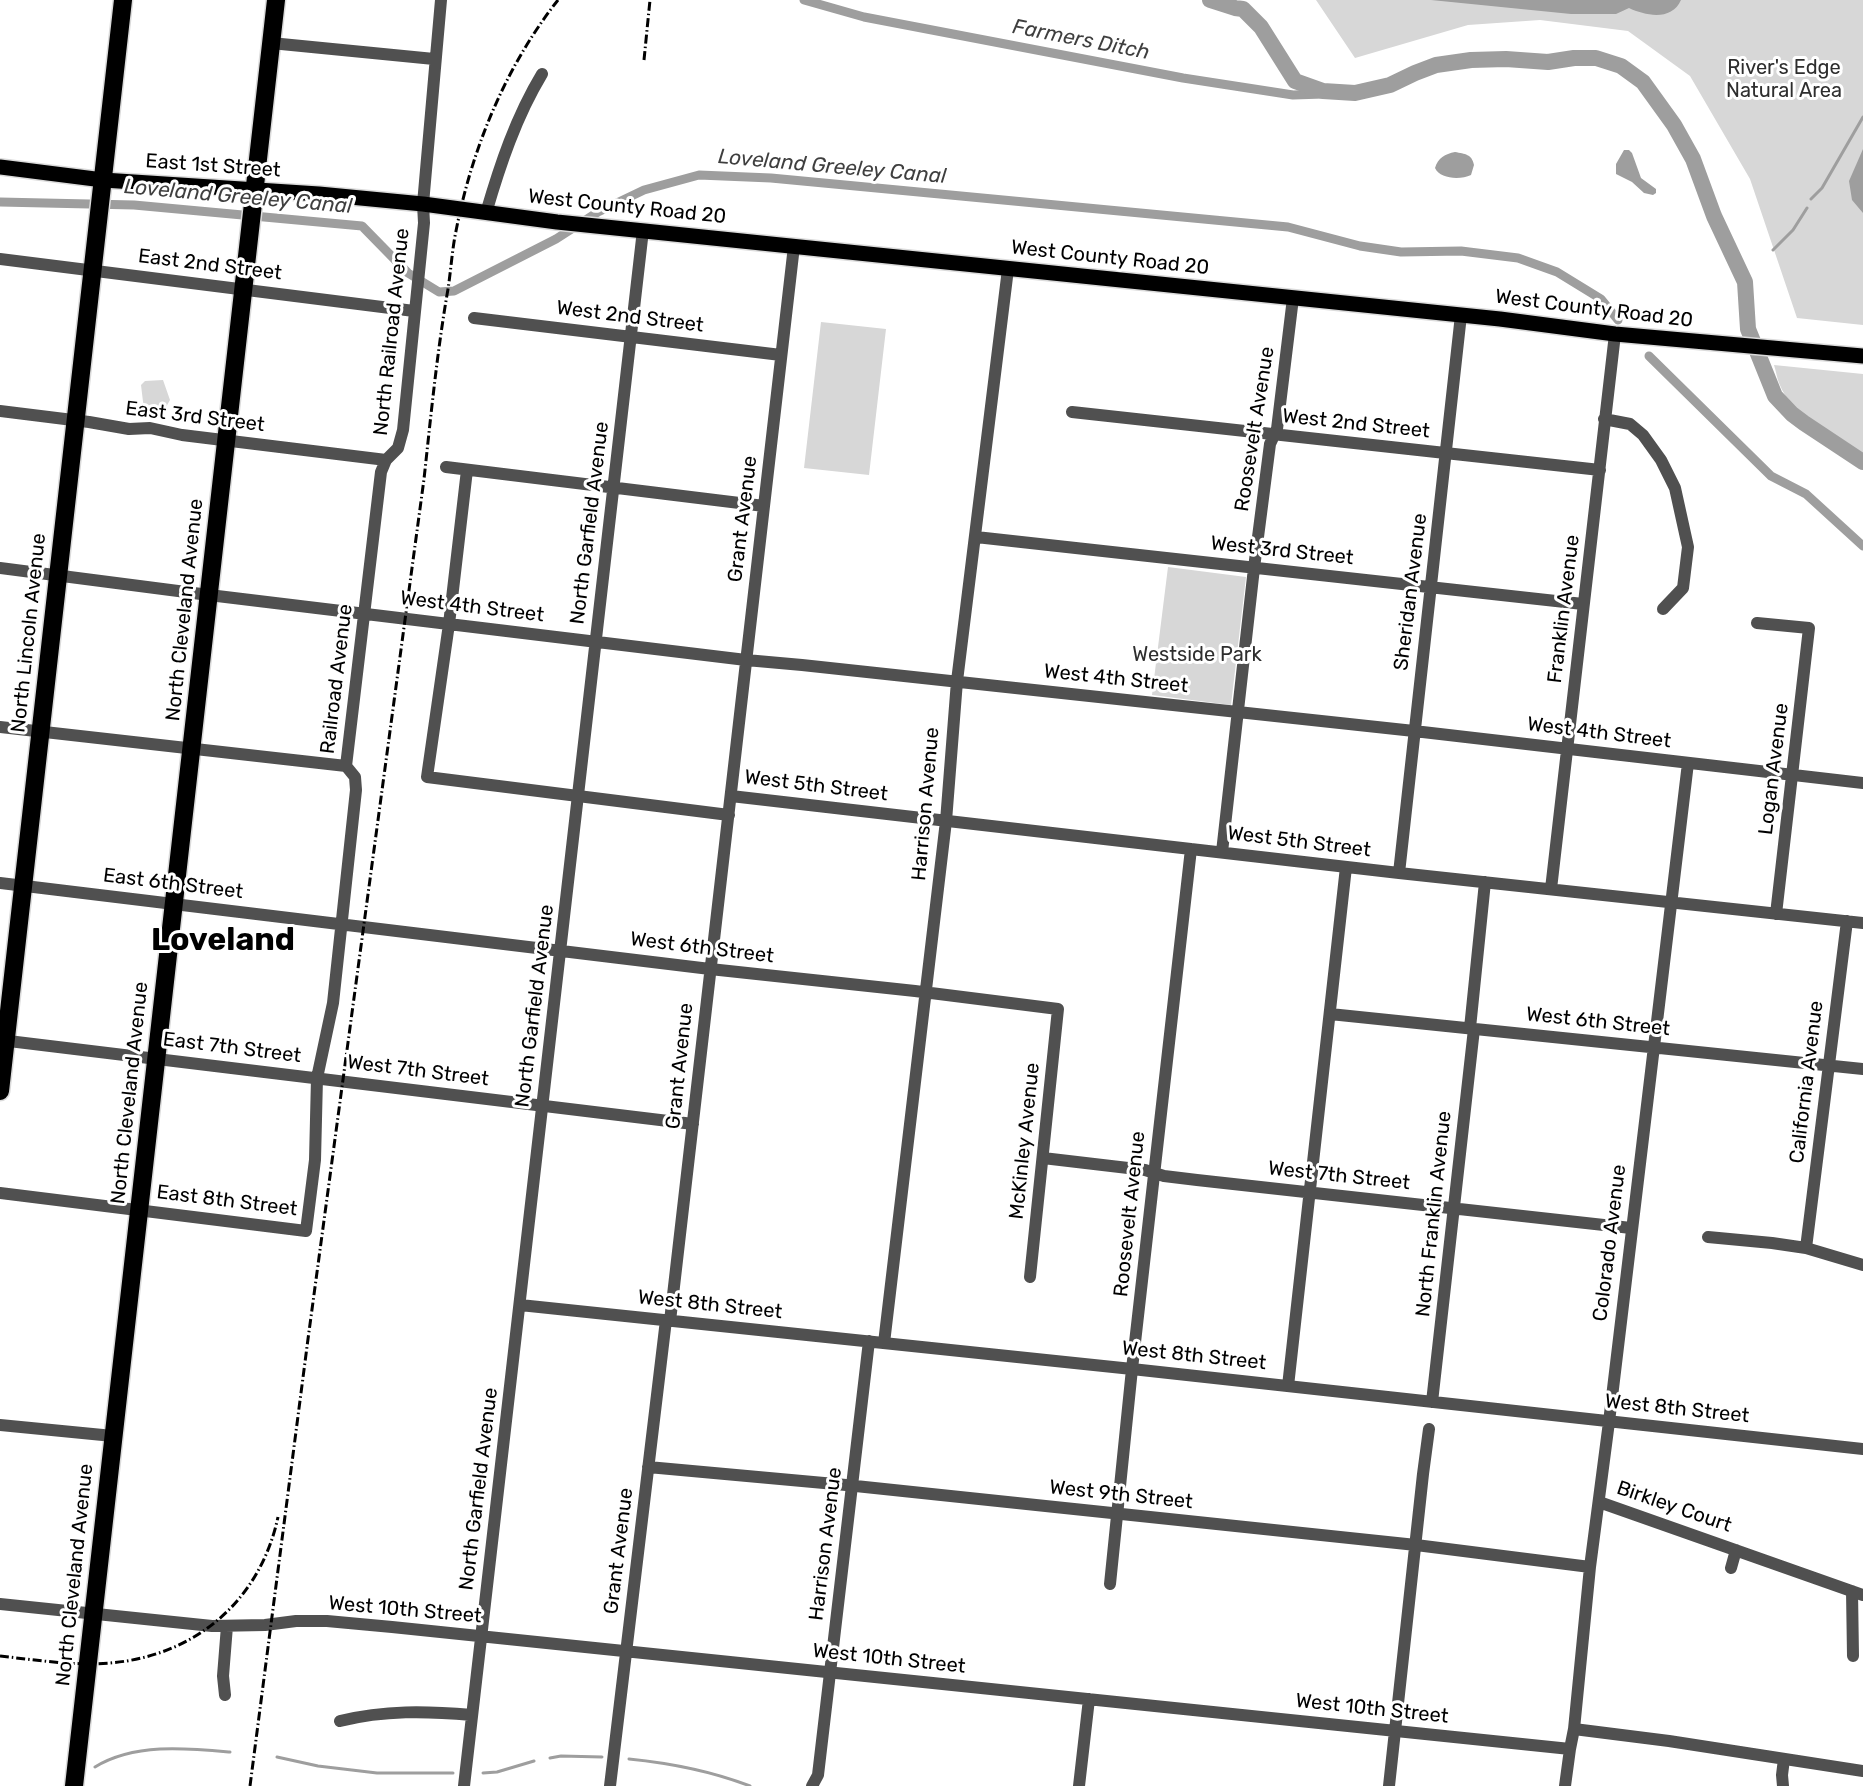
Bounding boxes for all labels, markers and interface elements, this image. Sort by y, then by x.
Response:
water label: Farmers Ditch [1010,14,1152,66]
park label: River's Edge Natural Area [1726,56,1842,103]
water label: Loveland Greeley Canal [717,144,947,190]
street label: East 1st Street [145,149,281,183]
water label: Loveland Greeley Canal [123,174,353,220]
street label: West County Road 20 [527,185,727,229]
street label: North Railroad Avenue [369,227,415,437]
street label: West County Road 20 [1010,236,1210,280]
street label: East 2nd Street [137,244,283,286]
street label: West County Road 20 [1494,285,1694,333]
street label: West 2nd Street [555,296,705,338]
street label: Roosevelt Avenue [1230,345,1280,513]
street label: East 3rd Street [124,397,266,437]
street label: West 2nd Street [1281,404,1431,444]
street label: North Garfield Avenue [566,420,614,626]
street label: Grant Avenue [723,455,763,583]
street label: North Cleveland Avenue [161,498,209,722]
street label: Sheridan Avenue [1389,512,1433,672]
street label: North Lincoln Avenue [7,532,51,734]
street label: West 3rd Street [1209,532,1355,570]
street label: Franklin Avenue [1543,534,1585,684]
street label: West 4th Street [399,586,545,628]
street label: Railroad Avenue [316,603,358,755]
park label: Westside Park [1132,643,1262,667]
street label: West 4th Street [1043,659,1189,699]
street label: Logan Avenue [1754,702,1794,836]
street label: West 4th Street [1526,712,1672,754]
street label: Harrison Avenue [907,726,945,882]
street label: West 5th Street [743,765,889,807]
street label: West 5th Street [1226,821,1372,863]
street label: East 6th Street [102,864,244,904]
street label: North Garfield Avenue [511,903,559,1109]
district label: Loveland [151,922,295,960]
street label: West 6th Street [629,927,775,969]
street label: North Cleveland Avenue [106,981,154,1205]
street label: California Avenue [1785,999,1829,1165]
street label: Grant Avenue [661,1002,699,1130]
street label: West 6th Street [1525,1003,1671,1041]
street label: East 7th Street [162,1028,302,1068]
street label: West 7th Street [346,1050,490,1092]
street label: McKinley Avenue [1005,1061,1045,1221]
street label: North Franklin Avenue [1411,1110,1457,1318]
street label: Roosevelt Avenue [1109,1130,1151,1298]
street label: West 7th Street [1267,1157,1411,1195]
street label: Colorado Avenue [1588,1163,1632,1323]
street label: East 8th Street [155,1180,299,1222]
street label: West 8th Street [637,1285,783,1325]
street label: West 8th Street [1121,1336,1267,1376]
street label: North Garfield Avenue [455,1386,503,1592]
street label: West 8th Street [1604,1389,1750,1429]
street label: North Cleveland Avenue [51,1463,99,1687]
street label: Harrison Avenue [805,1466,847,1622]
street label: West 9th Street [1048,1476,1194,1514]
street label: Birkley Court [1613,1476,1735,1538]
street label: Grant Avenue [599,1487,639,1615]
street label: West 10th Street [327,1591,483,1629]
street label: West 10th Street [811,1639,967,1679]
street label: West 10th Street [1294,1689,1450,1729]

